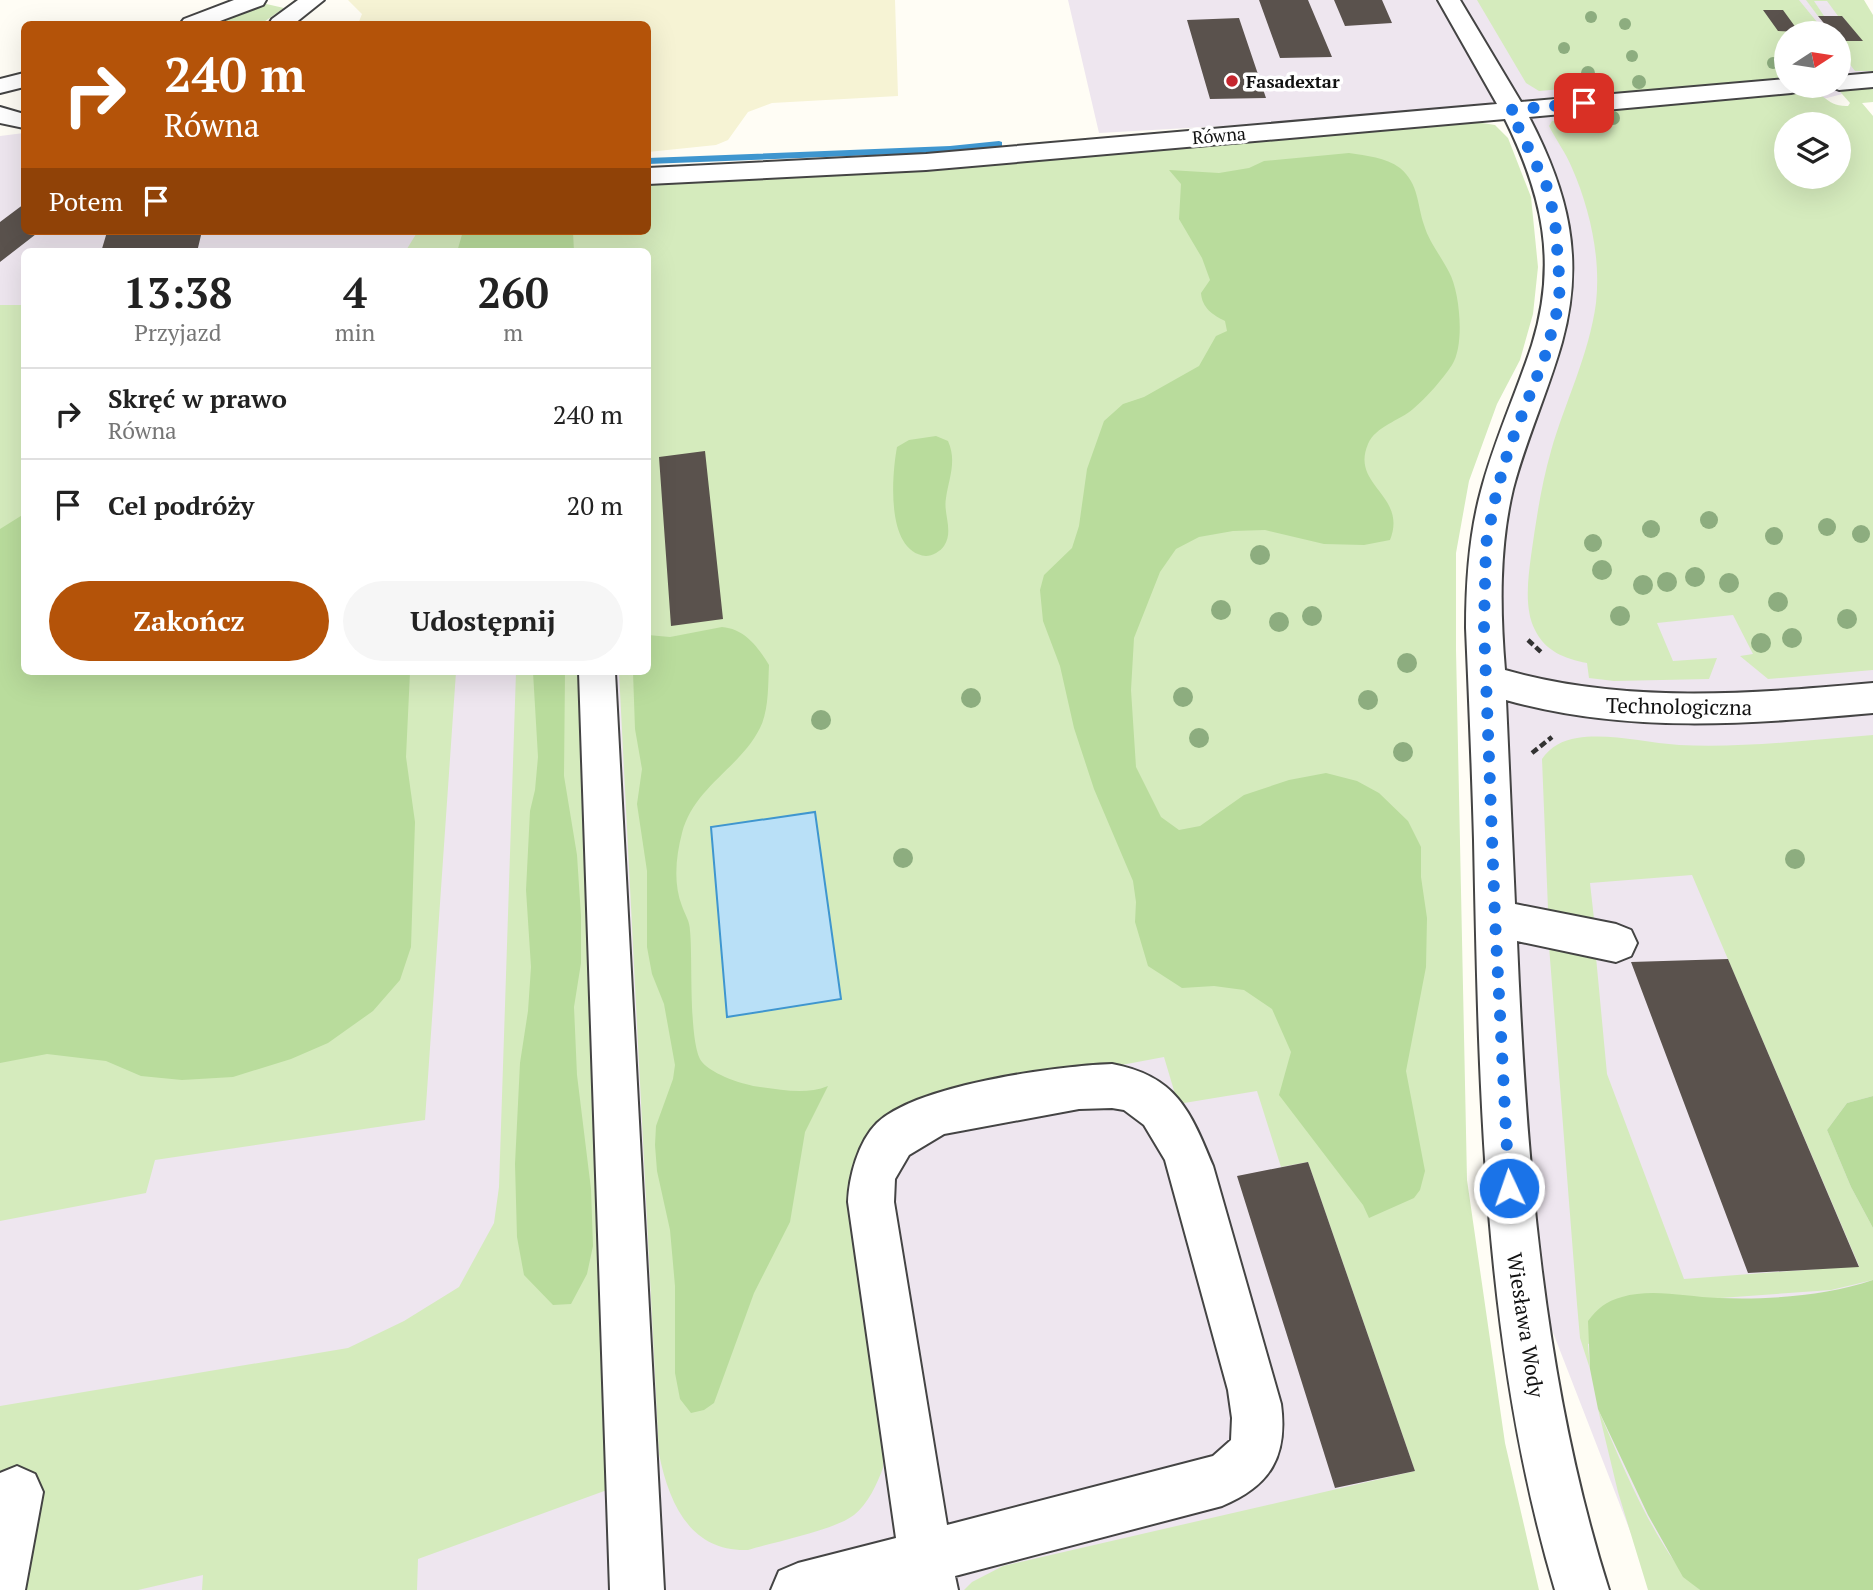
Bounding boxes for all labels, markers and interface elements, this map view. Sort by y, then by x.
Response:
north arrow [1774,21,1852,98]
map controls [1774,21,1851,189]
text: 240 m [164,41,306,106]
icon: right [49,49,140,140]
place label: Fasadextar [1246,69,1340,93]
marker: Fasadextar [1224,73,1240,89]
pin [1554,73,1614,133]
icon: arrive [1565,84,1603,122]
text: Równa [164,104,260,146]
button: layers [1774,112,1851,189]
street label: Równa [1191,121,1247,149]
icon: arrive [137,182,175,220]
text: Potem [49,184,123,218]
text: 13:38 [123,264,233,320]
text: 4 [343,264,367,320]
text: 260 [478,264,549,320]
text: Przyjazd [134,317,222,348]
text: min [335,317,375,348]
text: m [503,317,523,348]
text: Skręć w prawo [108,381,287,415]
icon: right [49,395,87,433]
text: 240 m [553,397,623,431]
text: Równa [108,415,177,446]
icon: arrive [49,486,87,524]
text: Cel podróży [108,488,254,522]
text: 20 m [567,488,623,522]
button: Zakończ [49,581,329,661]
button: Udostępnij [343,581,623,661]
street label: Technologiczna [1606,691,1753,721]
position arrow [1472,1151,1546,1225]
street label: Wiesława Wody [1501,1251,1551,1400]

